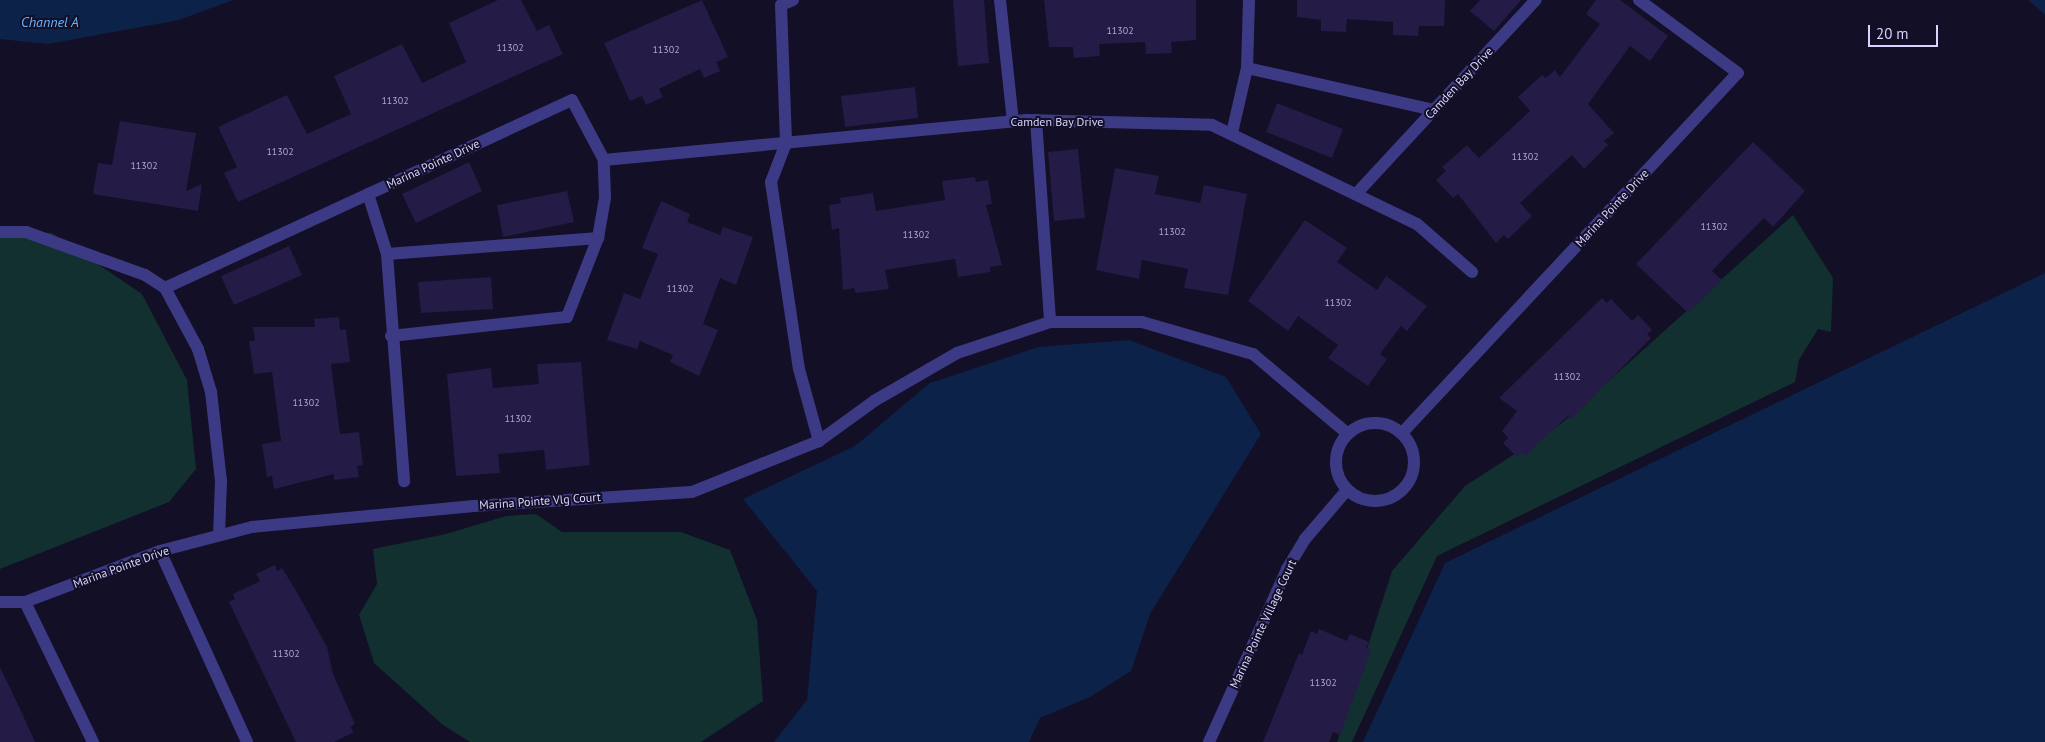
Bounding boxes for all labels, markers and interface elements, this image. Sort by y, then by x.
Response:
water label: Channel A [21,14,79,30]
scale bar [1870,15,1940,47]
text: 20 m [1876,24,1909,43]
house number: 11302 [1106,25,1134,37]
house number: 11302 [496,42,524,54]
house number: 11302 [652,44,680,56]
street label: Camden Bay Drive [1422,44,1496,122]
house number: 11302 [381,95,409,107]
street label: Camden Bay Drive [1010,115,1104,129]
street label: Marina Pointe Drive [384,136,482,192]
house number: 11302 [266,146,294,158]
house number: 11302 [1511,151,1539,163]
house number: 11302 [130,160,158,172]
street label: Marina Pointe Drive [1572,166,1652,250]
house number: 11302 [1700,221,1728,233]
house number: 11302 [1158,226,1186,238]
house number: 11302 [902,229,930,241]
house number: 11302 [666,283,694,295]
house number: 11302 [1324,297,1352,309]
house number: 11302 [1553,371,1581,383]
house number: 11302 [292,397,320,409]
house number: 11302 [504,413,532,425]
street label: Marina Pointe Vlg Court [479,490,601,512]
street label: Marina Pointe Drive [71,543,171,591]
street label: Marina Pointe Village Court [1227,557,1299,691]
house number: 11302 [272,648,300,660]
house number: 11302 [1309,677,1337,689]

